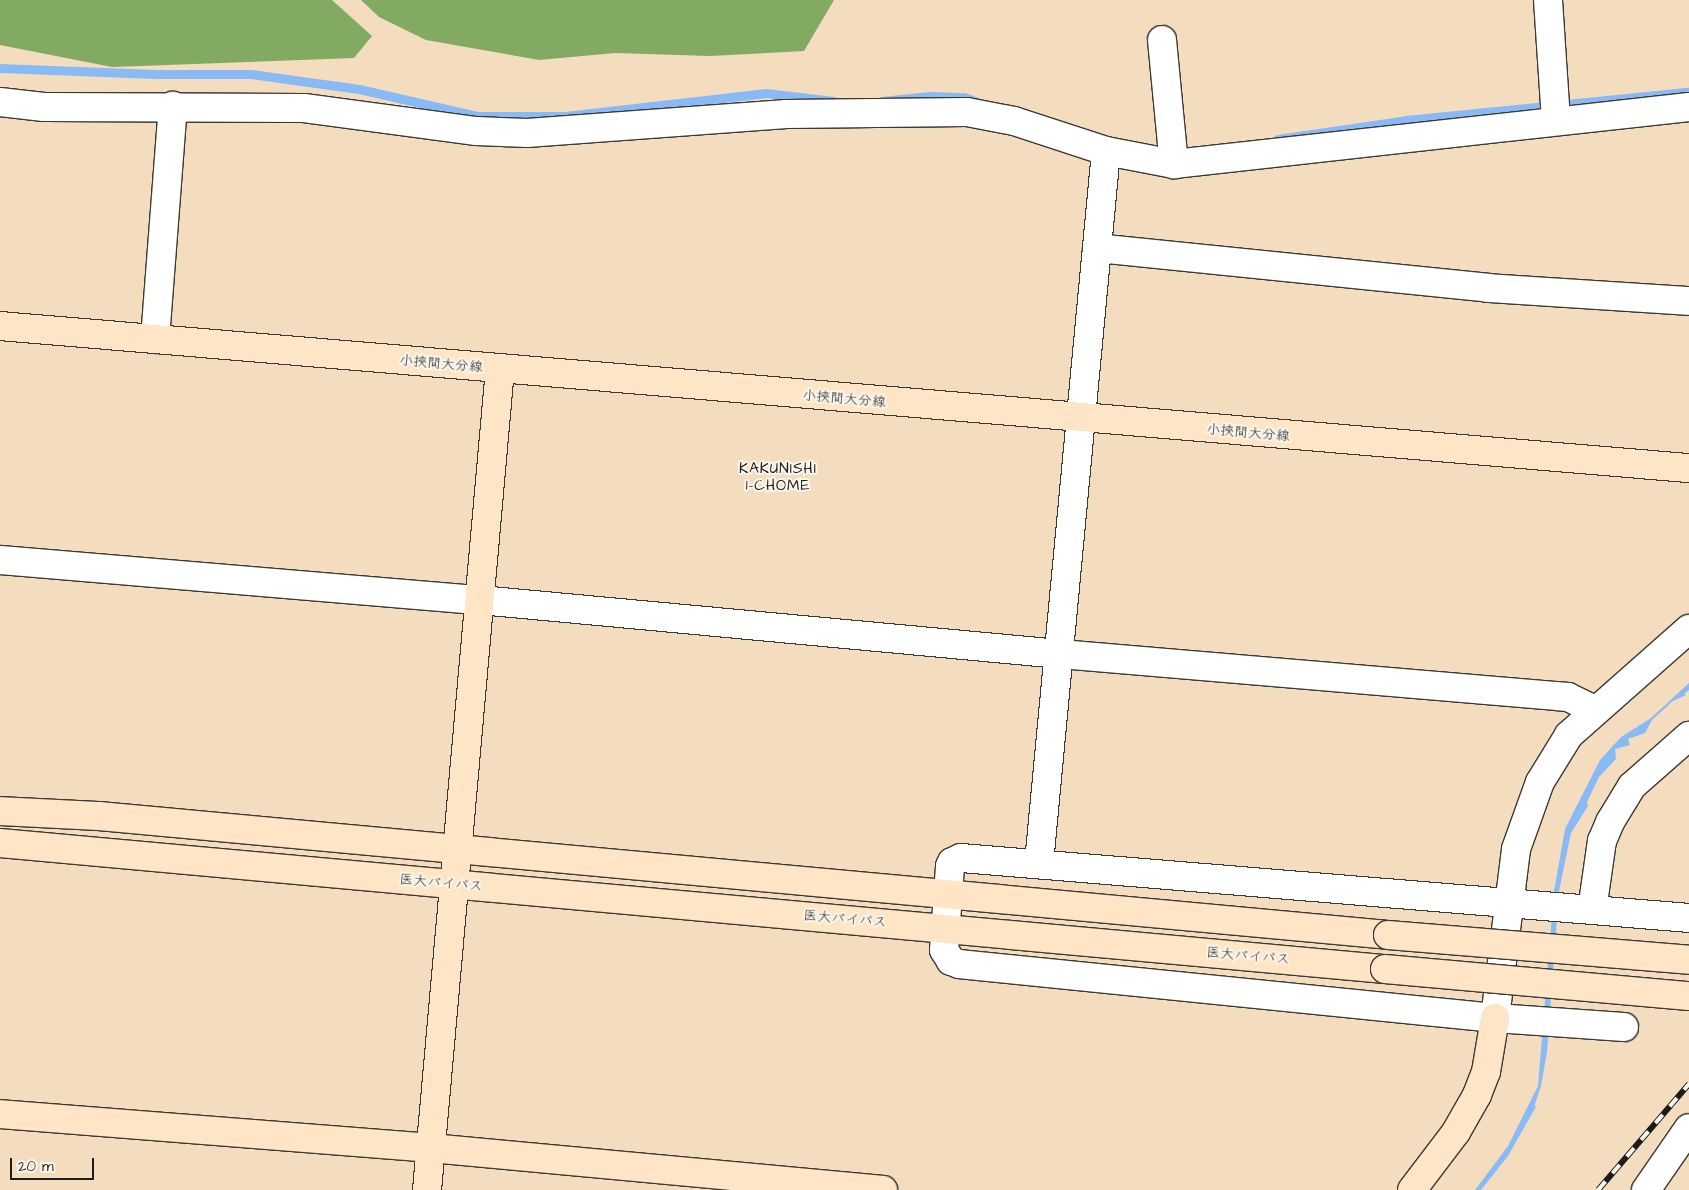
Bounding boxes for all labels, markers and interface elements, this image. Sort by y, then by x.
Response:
street label: 小挾間大分線 [398,352,484,376]
street label: 小挾間大分線 [801,387,887,411]
street label: 小挾間大分線 [1205,421,1291,445]
district label: KAKUNISHI 1-CHOME [738,459,818,494]
street label: 医大バイパス [398,871,484,895]
street label: 医大バイパス [802,907,888,931]
street label: 医大バイパス [1205,944,1291,968]
scale bar [12,1148,96,1180]
text: 20 m [18,1156,54,1177]

